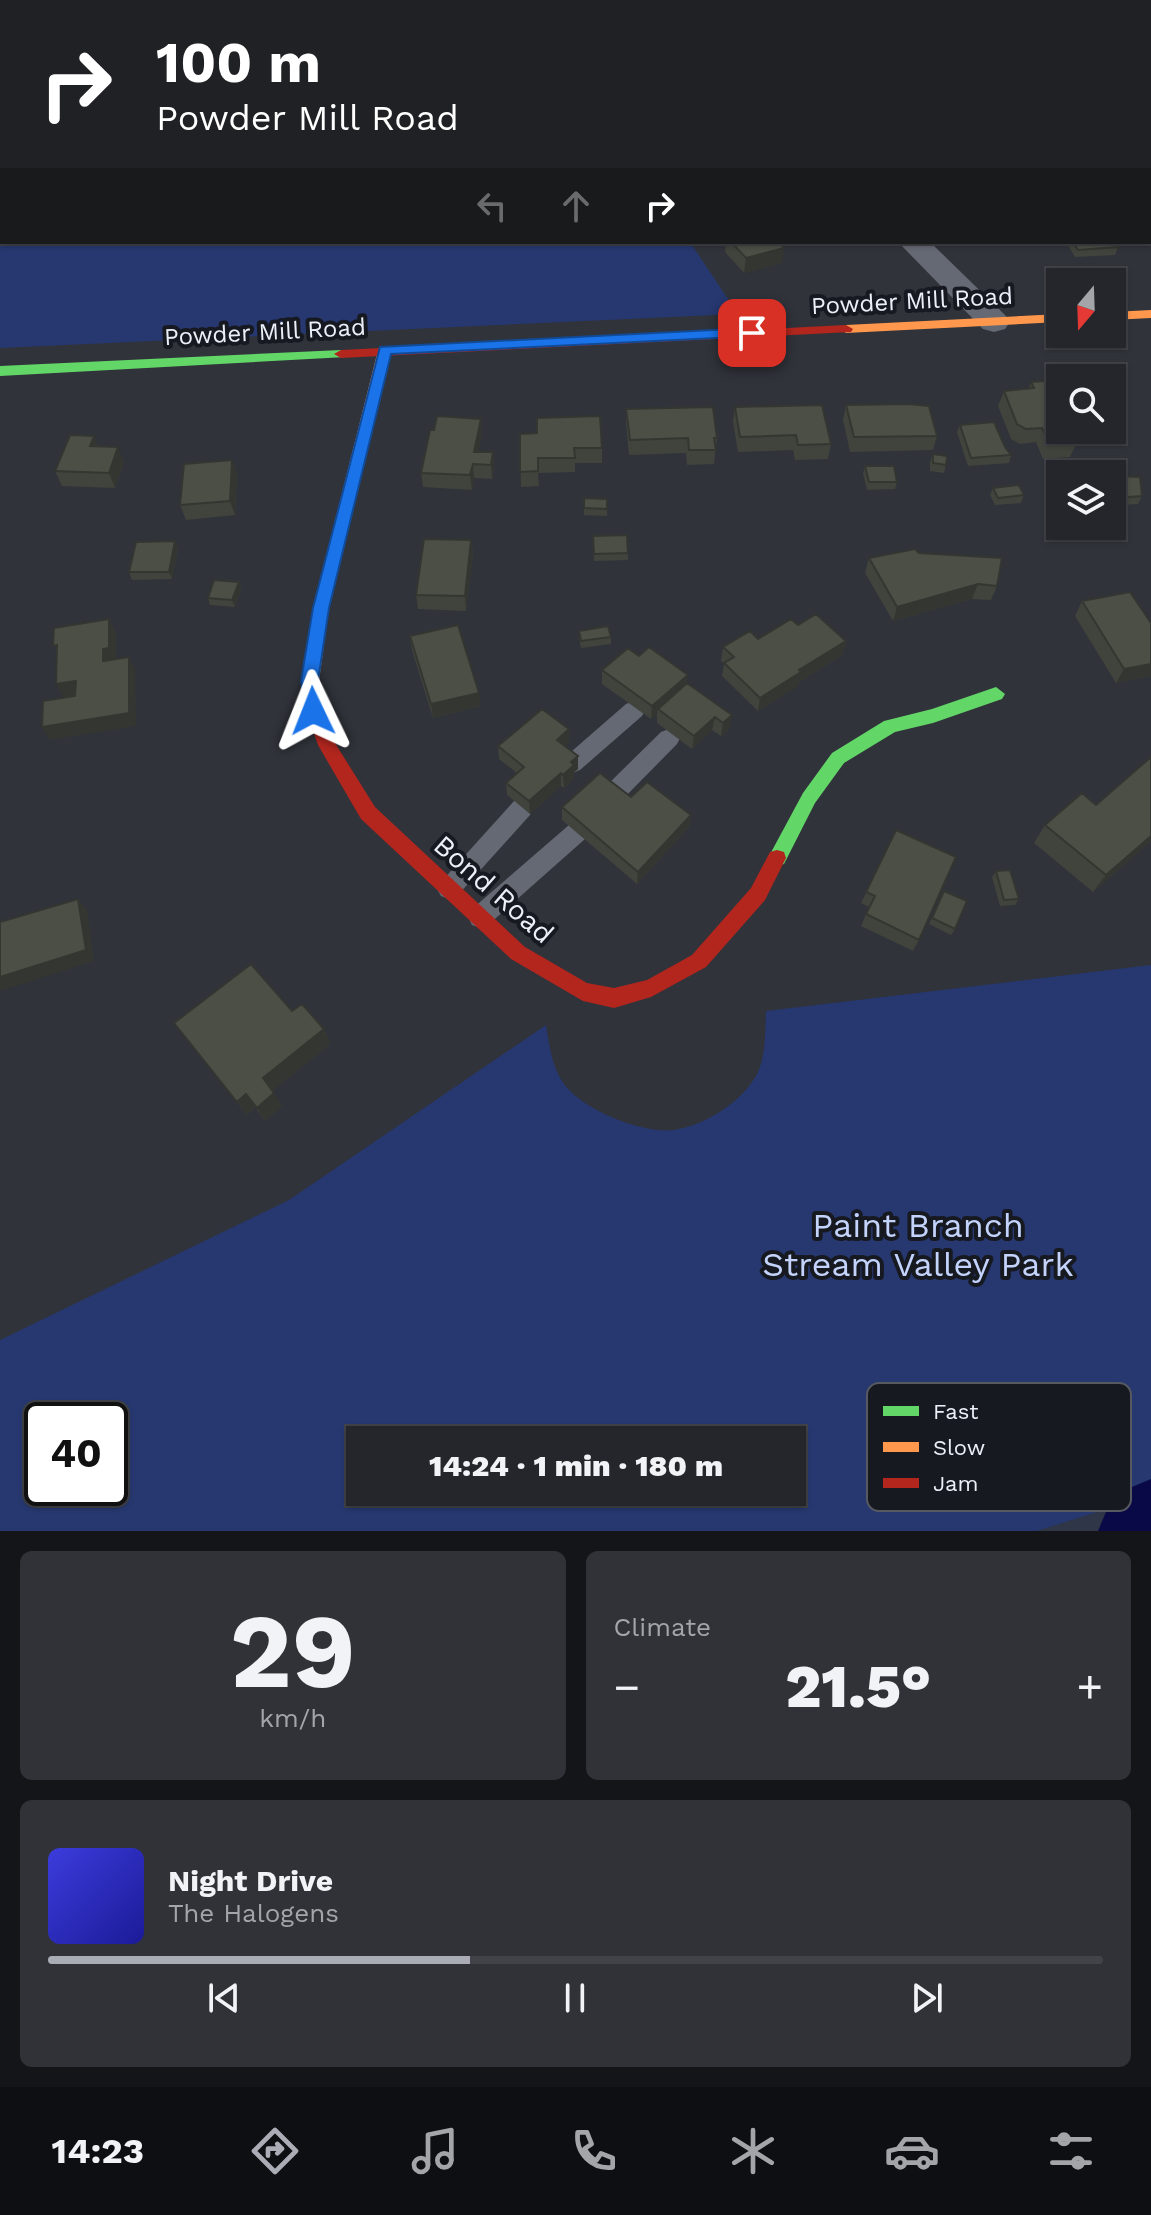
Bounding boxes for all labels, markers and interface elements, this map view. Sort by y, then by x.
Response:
text: 100 m [156,30,321,96]
icon: right [24,32,128,136]
text: Powder Mill Road [156,97,459,139]
icon: left [470,184,514,228]
icon: ahead [554,184,598,228]
icon: right [638,184,682,228]
north arrow [1046,268,1126,348]
map controls [1046,268,1126,540]
street label: Powder Mill Road [810,282,1014,320]
pin [718,299,786,367]
icon: arrive [730,311,774,355]
street label: Powder Mill Road [163,313,367,351]
button: search [1046,364,1126,444]
button: layers [1046,460,1126,540]
position arrow [271,669,355,753]
street label: Bond Road [427,828,560,950]
park label: Paint Branch Stream Valley Park [762,1205,1074,1284]
legend [867,1383,1131,1511]
text: Fast [933,1399,979,1424]
speed limit sign: 40 [24,1402,128,1506]
text: Slow [933,1435,985,1460]
text: 14:24 · 1 min · 180 m [429,1448,723,1483]
text: Jam [933,1471,978,1496]
text: 29 [230,1590,356,1712]
text: Climate [614,1612,711,1642]
text: 21.5° [785,1651,931,1722]
text: − [614,1661,640,1713]
text: + [1076,1661,1103,1713]
text: km/h [259,1703,326,1733]
text: Night Drive [168,1863,333,1898]
text: The Halogens [168,1898,339,1928]
icon: previous [202,1976,246,2020]
icon: pause [553,1976,597,2020]
icon: next [905,1976,949,2020]
icon: directions [247,2123,303,2179]
icon: music [407,2123,463,2179]
icon: phone [566,2123,622,2179]
icon: climate [725,2123,781,2179]
icon: car [884,2123,940,2179]
icon: filters [1043,2123,1099,2179]
text: 14:23 [52,2130,144,2172]

